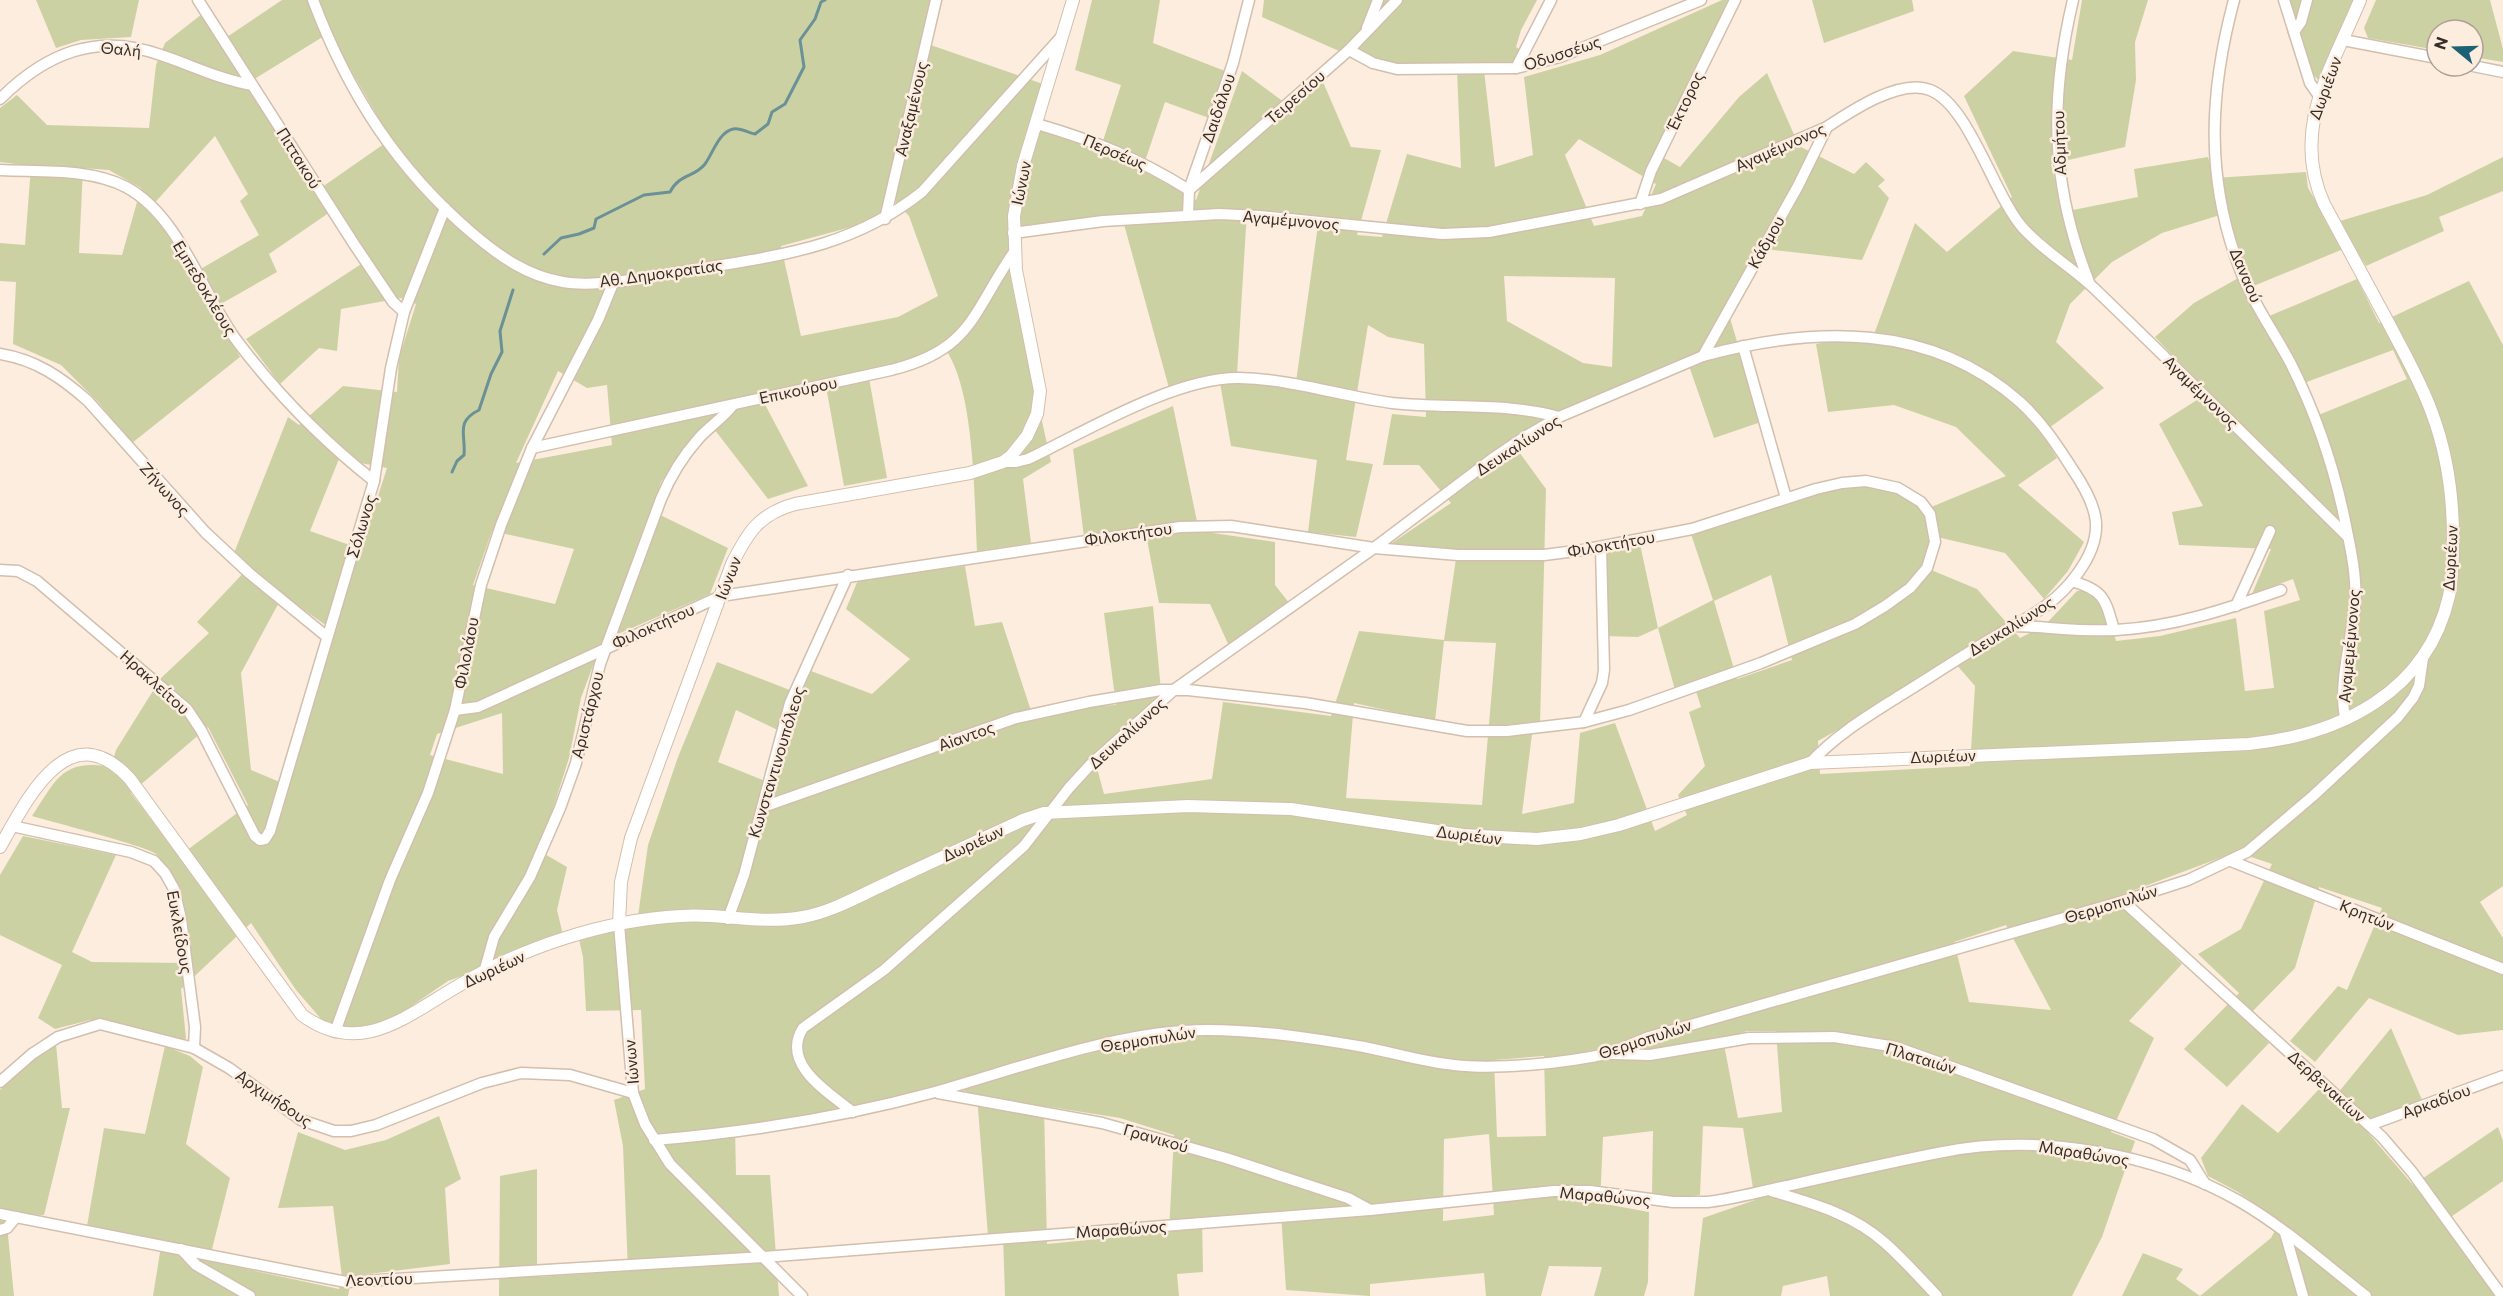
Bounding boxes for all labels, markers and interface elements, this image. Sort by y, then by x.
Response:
north arrow [2425,18,2485,78]
street label: Οδυσσέως [1521,31,1603,74]
text: N [2429,34,2451,52]
street label: Θαλή [100,37,142,60]
street label: Δωριέων [2304,54,2345,122]
street label: Αναξαμένους [890,59,931,158]
street label: Τειρεσίου [1261,66,1328,128]
street label: Έκτορος [1661,68,1707,135]
street label: Δαιδάλου [1197,71,1238,145]
street label: Αδμήτου [2048,110,2069,176]
street label: Αγαμέμνονος [1732,118,1828,175]
street label: Πιττακού [273,124,326,192]
street label: Περσέως [1080,130,1150,173]
street label: Ιώνων [1007,159,1034,207]
street label: Αγαμέμνονος [1242,206,1340,233]
street label: Κάδμου [1743,212,1788,271]
street label: Εμπεδοκλέους [170,237,241,339]
street label: Δαναού [2227,245,2266,305]
street label: Αθ. Δημοκρατίας [598,254,724,291]
street label: Αγαμέμνονος [2160,351,2243,432]
street label: Επικούρου [757,372,839,407]
street label: Δευκαλίωνος [1472,410,1564,479]
street label: Ζήνωνος [137,458,194,519]
street label: Σόλωνος [342,492,379,560]
street label: Φιλοκτήτου [1083,518,1173,549]
street label: Δωριέων [2438,525,2461,591]
street label: Φιλοκτήτου [1566,526,1656,561]
street label: Ιώνων [711,554,744,602]
street label: Αγαμεμέμνονος [2334,588,2363,704]
street label: Δευκαλίωνος [1965,592,2057,659]
street label: Φιλοκτήτου [609,599,697,652]
street label: Φιλολάου [449,615,482,690]
street label: Ηρακλείτου [117,645,194,718]
street label: Αριστάρχου [567,669,606,760]
street label: Κωνσταντινουπόλεος [743,684,808,840]
street label: Δευκαλίωνος [1084,693,1169,772]
street label: Aiαντος [935,717,996,754]
street label: Δωριέων [1910,745,1976,766]
street label: Δωριέων [939,820,1007,865]
street label: Δωριέων [1435,821,1503,848]
street label: Θερμοπυλών [2062,880,2160,927]
street label: Ευκλείδους [164,889,197,975]
street label: Κρητών [2337,895,2397,934]
street label: Δωριέων [460,946,528,991]
street label: Θερμοπυλών [1596,1015,1694,1062]
street label: Θερμοπυλών [1099,1022,1197,1055]
street label: Πλαταιών [1884,1038,1959,1077]
street label: Ιώνων [619,1039,642,1085]
street label: Δερβενακίων [2285,1046,2370,1125]
street label: Αρχιμήδους [232,1065,316,1130]
street label: Αρκαδίου [2399,1079,2473,1122]
street label: Γρανικού [1121,1119,1191,1156]
street label: Μαραθώνος [2038,1136,2131,1169]
street label: Μαραθώνος [1559,1182,1651,1209]
street label: Μαραθώνος [1075,1216,1167,1241]
street label: Λεοντίου [345,1268,413,1289]

